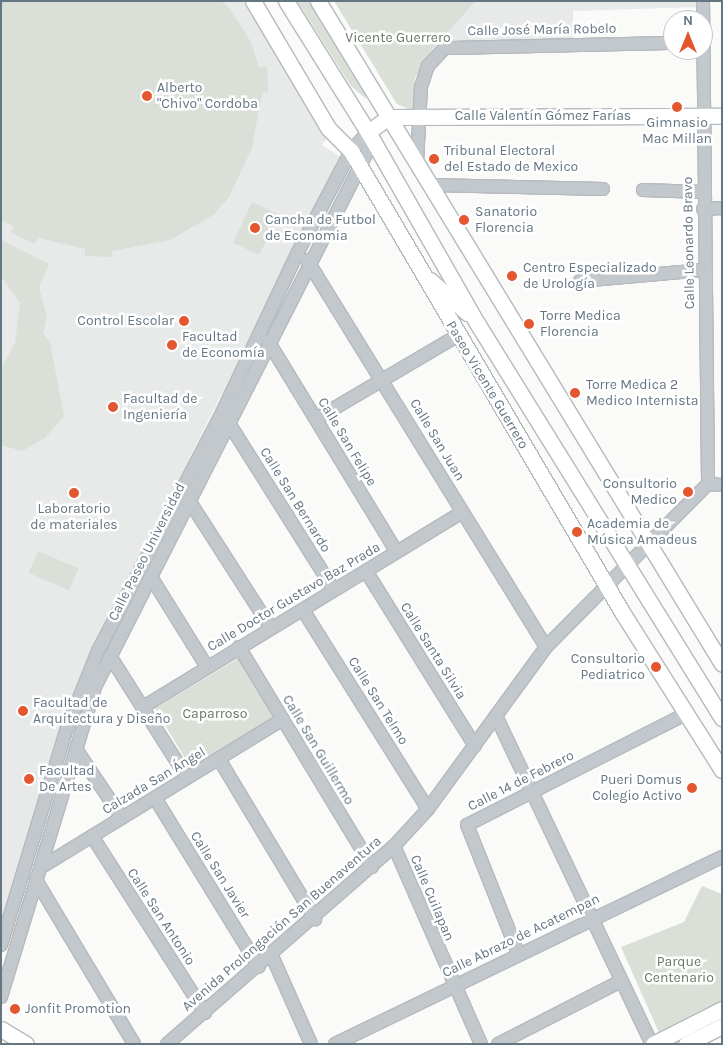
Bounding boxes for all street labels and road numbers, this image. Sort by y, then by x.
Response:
street label: Calle José María Robelo [467,20,617,40]
street label: Calle Valentín Gómez Farías [455,108,631,124]
street label: Calle Leonardo Bravo [679,177,699,309]
street label: Paseo Vicente Guerrero [442,318,532,452]
street label: Calle San Felipe [314,395,380,489]
street label: Calle San Juan [406,396,468,484]
street label: Calle San Bernardo [256,444,334,556]
street label: Calle Paseo Universidad [105,480,189,624]
street label: Calle Doctor Gustavo Baz Prada [204,539,384,655]
street label: Calle Santa Silvia [396,599,470,703]
street label: Calle San Telmo [344,654,412,748]
street label: Calle San Guillermo [279,692,357,808]
street label: Calzada San Ángel [99,744,209,818]
street label: Calle 14 de Febrero [465,747,577,815]
street label: Calle San Javier [187,828,253,922]
street label: Avenida Prolongación San Buenaventura [179,833,385,1015]
street label: Calle Cuilapan [406,852,458,944]
street label: Calle San Antonio [123,865,199,969]
street label: Calle Abrazo de Acatempan [440,891,602,981]

